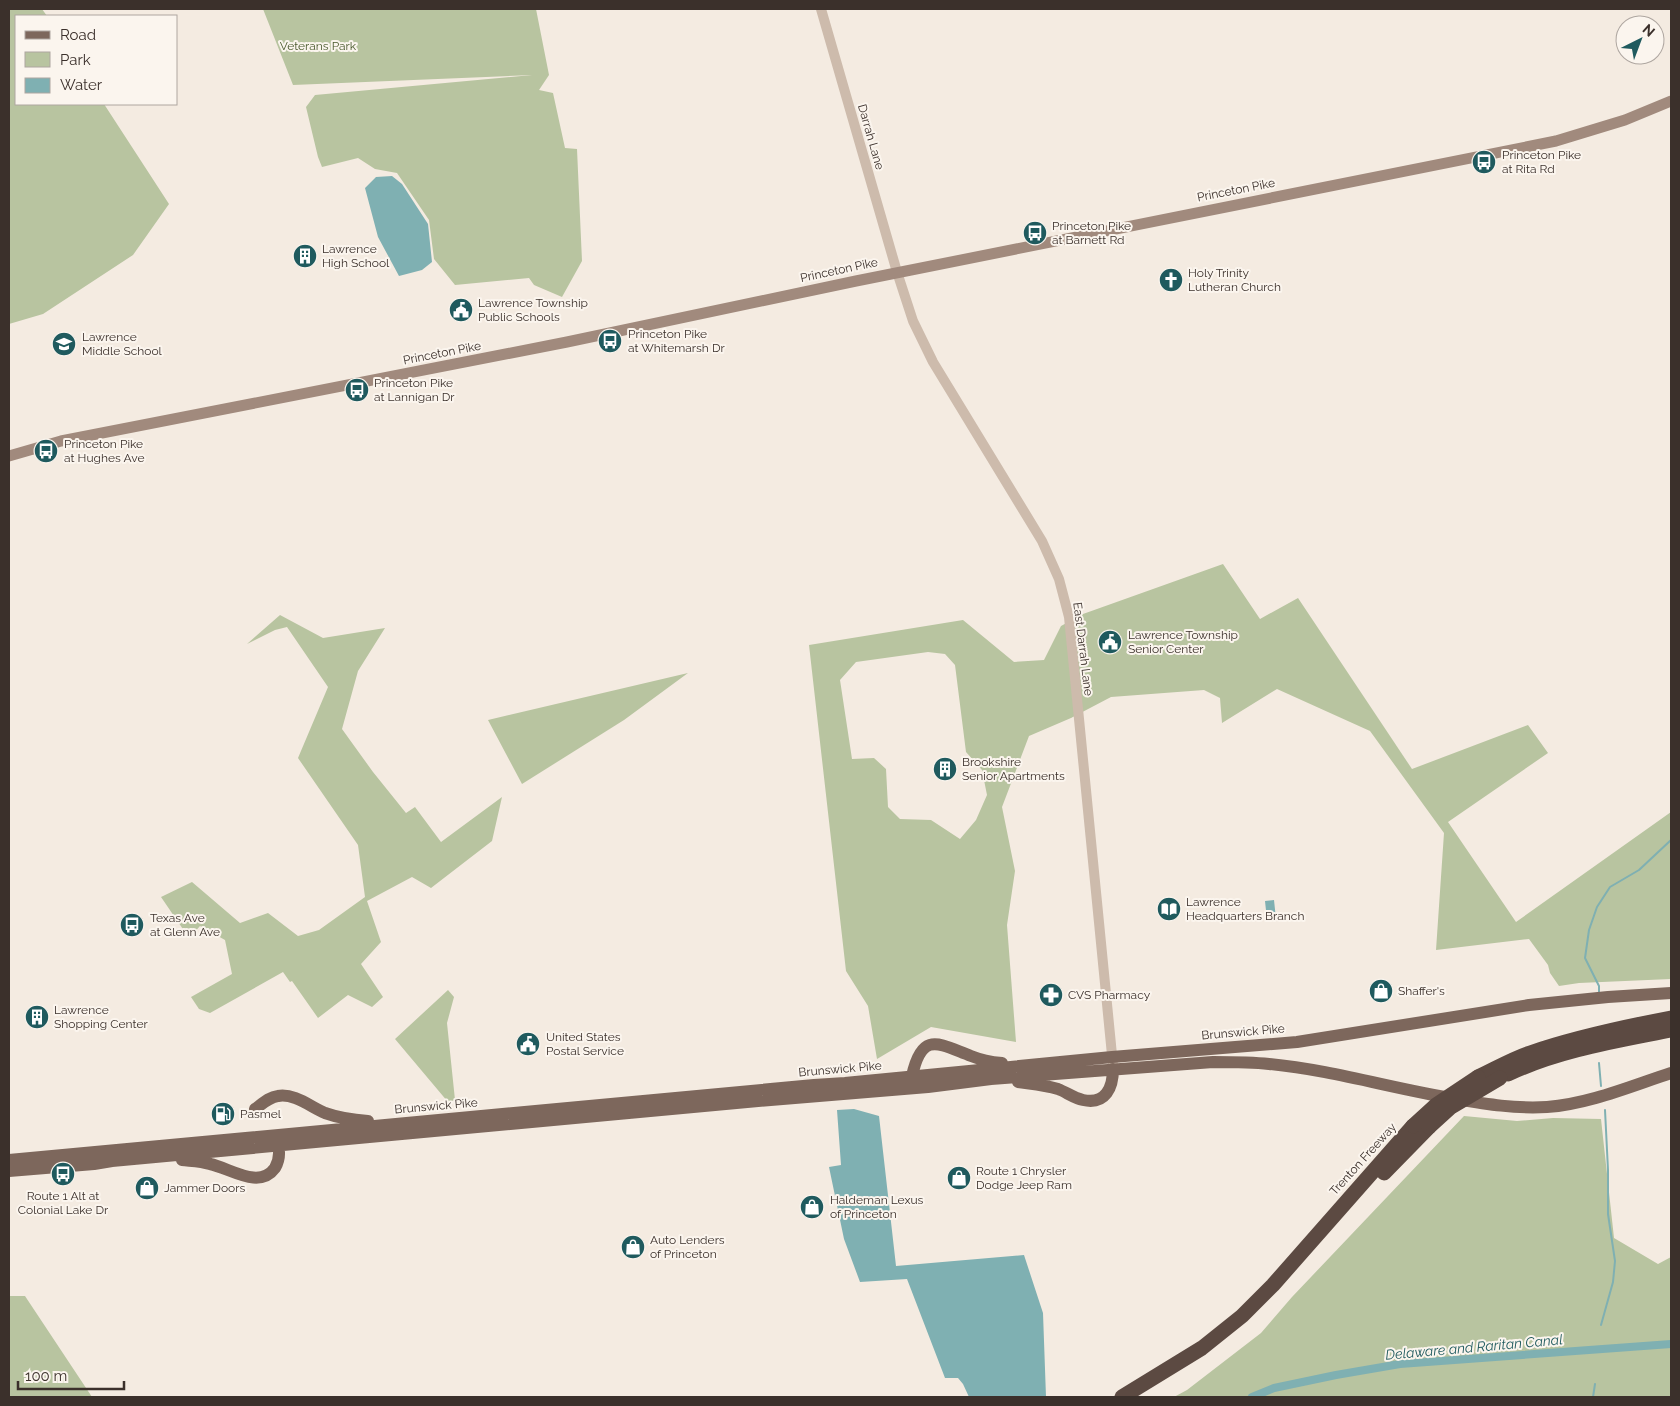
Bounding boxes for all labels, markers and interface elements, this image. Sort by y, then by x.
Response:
legend [15,15,178,105]
north arrow [1615,15,1665,65]
text: N [1639,21,1658,40]
text: Road [60,26,96,44]
park label: Veterans Park [280,39,357,53]
text: Park [60,51,91,69]
text: Water [60,76,103,94]
street label: Darrah Lane [855,103,887,171]
place label: Princeton Pike at Rita Rd [1502,148,1581,176]
bus stop icon: Princeton Pike at Rita Rd [1471,149,1497,175]
street label: Princeton Pike [1196,176,1276,204]
place label: Princeton Pike at Barnett Rd [1052,219,1131,247]
bus stop icon: Princeton Pike at Barnett Rd [1022,220,1048,246]
place label: Lawrence High School [322,242,390,270]
building icon: Lawrence High School [292,243,318,269]
street label: Princeton Pike [799,255,879,285]
place label: Holy Trinity Lutheran Church [1188,266,1281,294]
church icon: Holy Trinity Lutheran Church [1158,267,1184,293]
place label: Lawrence Township Public Schools [478,296,588,324]
public building icon: Lawrence Township Public Schools [448,297,474,323]
place label: Princeton Pike at Whitemarsh Dr [628,327,725,355]
bus stop icon: Princeton Pike at Whitemarsh Dr [597,328,623,354]
place label: Lawrence Middle School [82,330,163,358]
school or university icon: Lawrence Middle School [51,331,77,357]
street label: Princeton Pike [402,339,482,367]
place label: Princeton Pike at Lannigan Dr [374,376,455,404]
bus stop icon: Princeton Pike at Lannigan Dr [344,377,370,403]
place label: Princeton Pike at Hughes Ave [64,437,144,465]
bus stop icon: Princeton Pike at Hughes Ave [33,438,59,464]
street label: East Darrah Lane [1070,601,1096,697]
place label: Lawrence Township Senior Center [1128,628,1238,656]
public building icon: Lawrence Township Senior Center [1097,629,1123,655]
place label: Brookshire Senior Apartments [962,755,1065,783]
building icon: Brookshire Senior Apartments [932,756,958,782]
place label: Lawrence Headquarters Branch [1186,895,1304,923]
library icon: Lawrence Headquarters Branch [1156,896,1182,922]
place label: Texas Ave at Glenn Ave [150,911,220,939]
bus stop icon: Texas Ave at Glenn Ave [119,912,145,938]
shop icon: Shaffer's [1368,978,1394,1004]
pharmacy icon: CVS Pharmacy [1038,982,1064,1008]
place label: Shaffer's [1398,984,1445,998]
place label: CVS Pharmacy [1068,988,1151,1002]
place label: Lawrence Shopping Center [54,1003,148,1031]
building icon: Lawrence Shopping Center [24,1004,50,1030]
street label: Brunswick Pike [1201,1021,1285,1043]
place label: United States Postal Service [546,1030,624,1058]
public building icon: United States Postal Service [515,1031,541,1057]
street label: Brunswick Pike [798,1058,882,1080]
street label: Brunswick Pike [394,1095,478,1117]
fuel station icon: Pasmel [210,1101,236,1127]
place label: Pasmel [240,1107,282,1121]
street label: Trenton Freeway [1327,1120,1399,1198]
bus stop icon: Route 1 Alt at Colonial Lake Dr [50,1161,76,1187]
place label: Route 1 Chrysler Dodge Jeep Ram [976,1164,1072,1192]
shop icon: Route 1 Chrysler Dodge Jeep Ram [946,1165,972,1191]
shop icon: Jammer Doors [134,1175,160,1201]
place label: Jammer Doors [164,1181,245,1195]
place label: Route 1 Alt at Colonial Lake Dr [18,1189,109,1217]
place label: Haldeman Lexus of Princeton [830,1193,924,1221]
shop icon: Haldeman Lexus of Princeton [799,1194,825,1220]
place label: Auto Lenders of Princeton [650,1233,725,1261]
shop icon: Auto Lenders of Princeton [620,1234,646,1260]
water label: Delaware and Raritan Canal [1385,1331,1564,1363]
scale bar [18,1358,124,1390]
text: 100 m [25,1367,67,1385]

